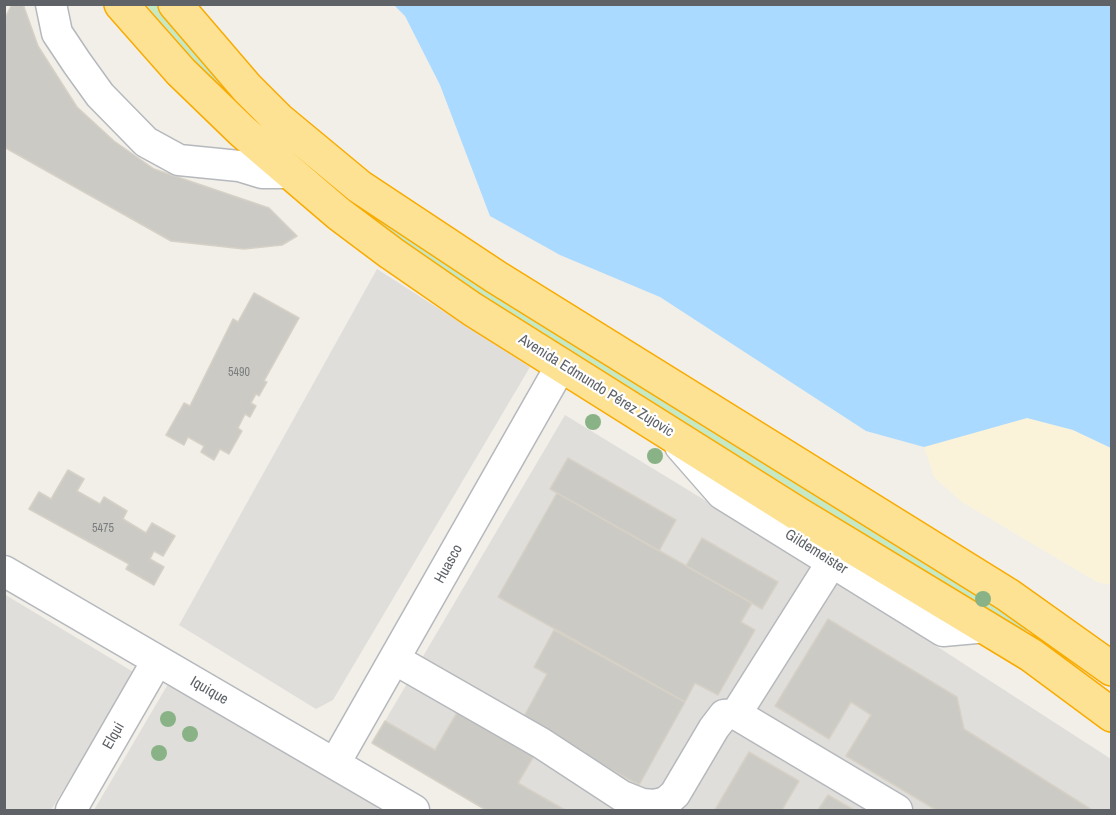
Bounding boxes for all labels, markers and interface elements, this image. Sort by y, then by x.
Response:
street label: Avenida Edmundo Pérez Zujovic [515,331,677,441]
house number: 5490 [228,366,250,380]
house number: 5475 [92,522,114,536]
street label: Gildemeister [781,526,851,578]
street label: Huasco [431,541,467,587]
street label: Iquique [187,673,231,709]
street label: Elqui [99,719,129,753]

